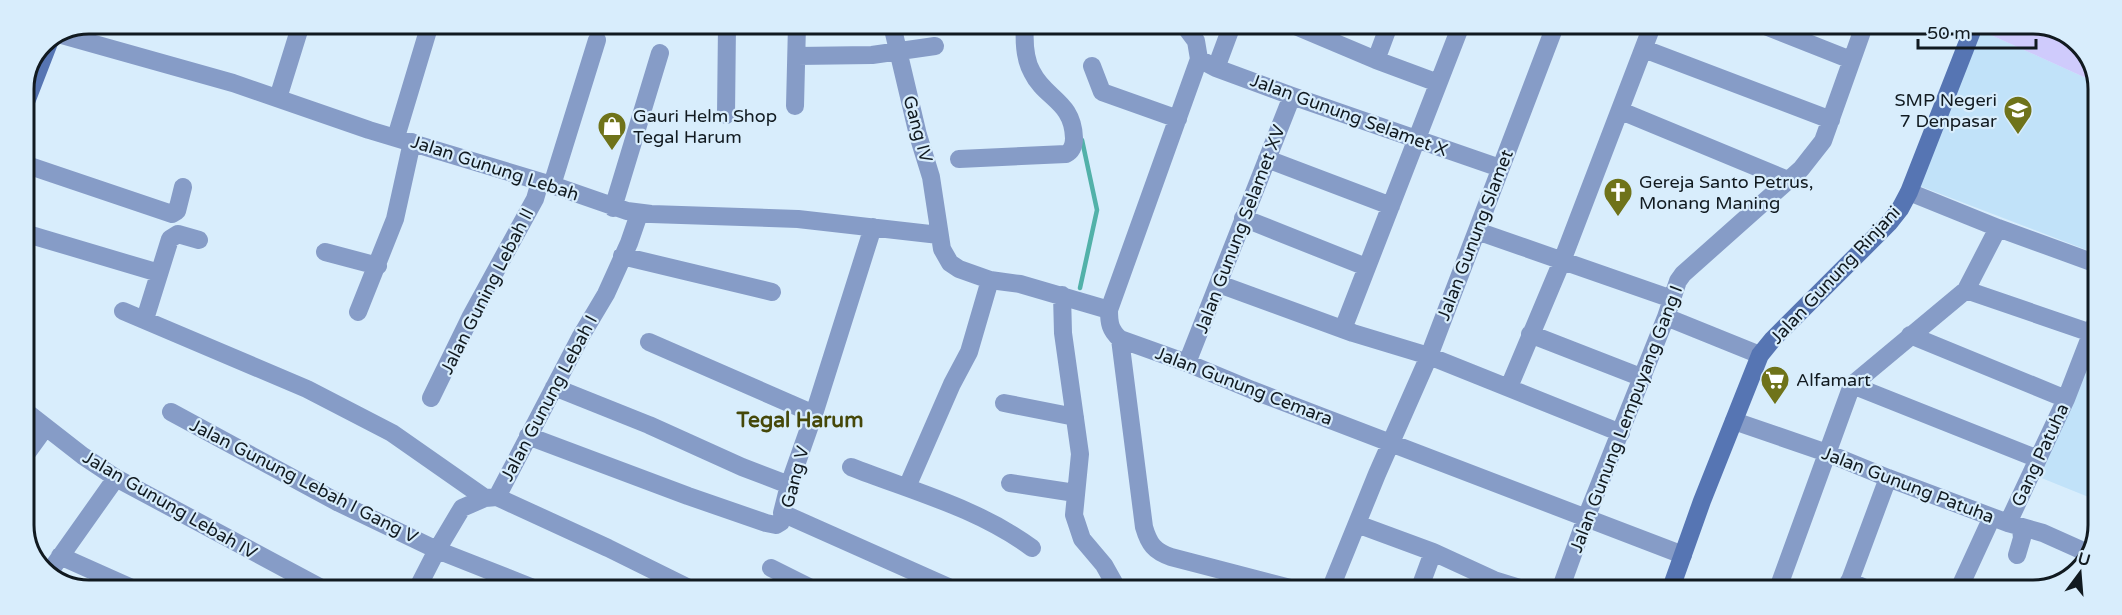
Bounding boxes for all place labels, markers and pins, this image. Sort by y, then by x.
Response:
place label: SMP Negeri 7 Denpasar [1894,89,1997,132]
school or university icon: SMP Negeri 7 Denpasar [2002,94,2034,136]
place label: Gauri Helm Shop Tegal Harum [633,105,777,148]
shop icon: Gauri Helm Shop Tegal Harum [596,110,628,152]
place label: Gereja Santo Petrus, Monang Maning [1639,171,1813,214]
church icon: Gereja Santo Petrus, Monang Maning [1602,176,1634,218]
supermarket icon: Alfamart [1759,364,1791,406]
place label: Alfamart [1796,369,1871,391]

